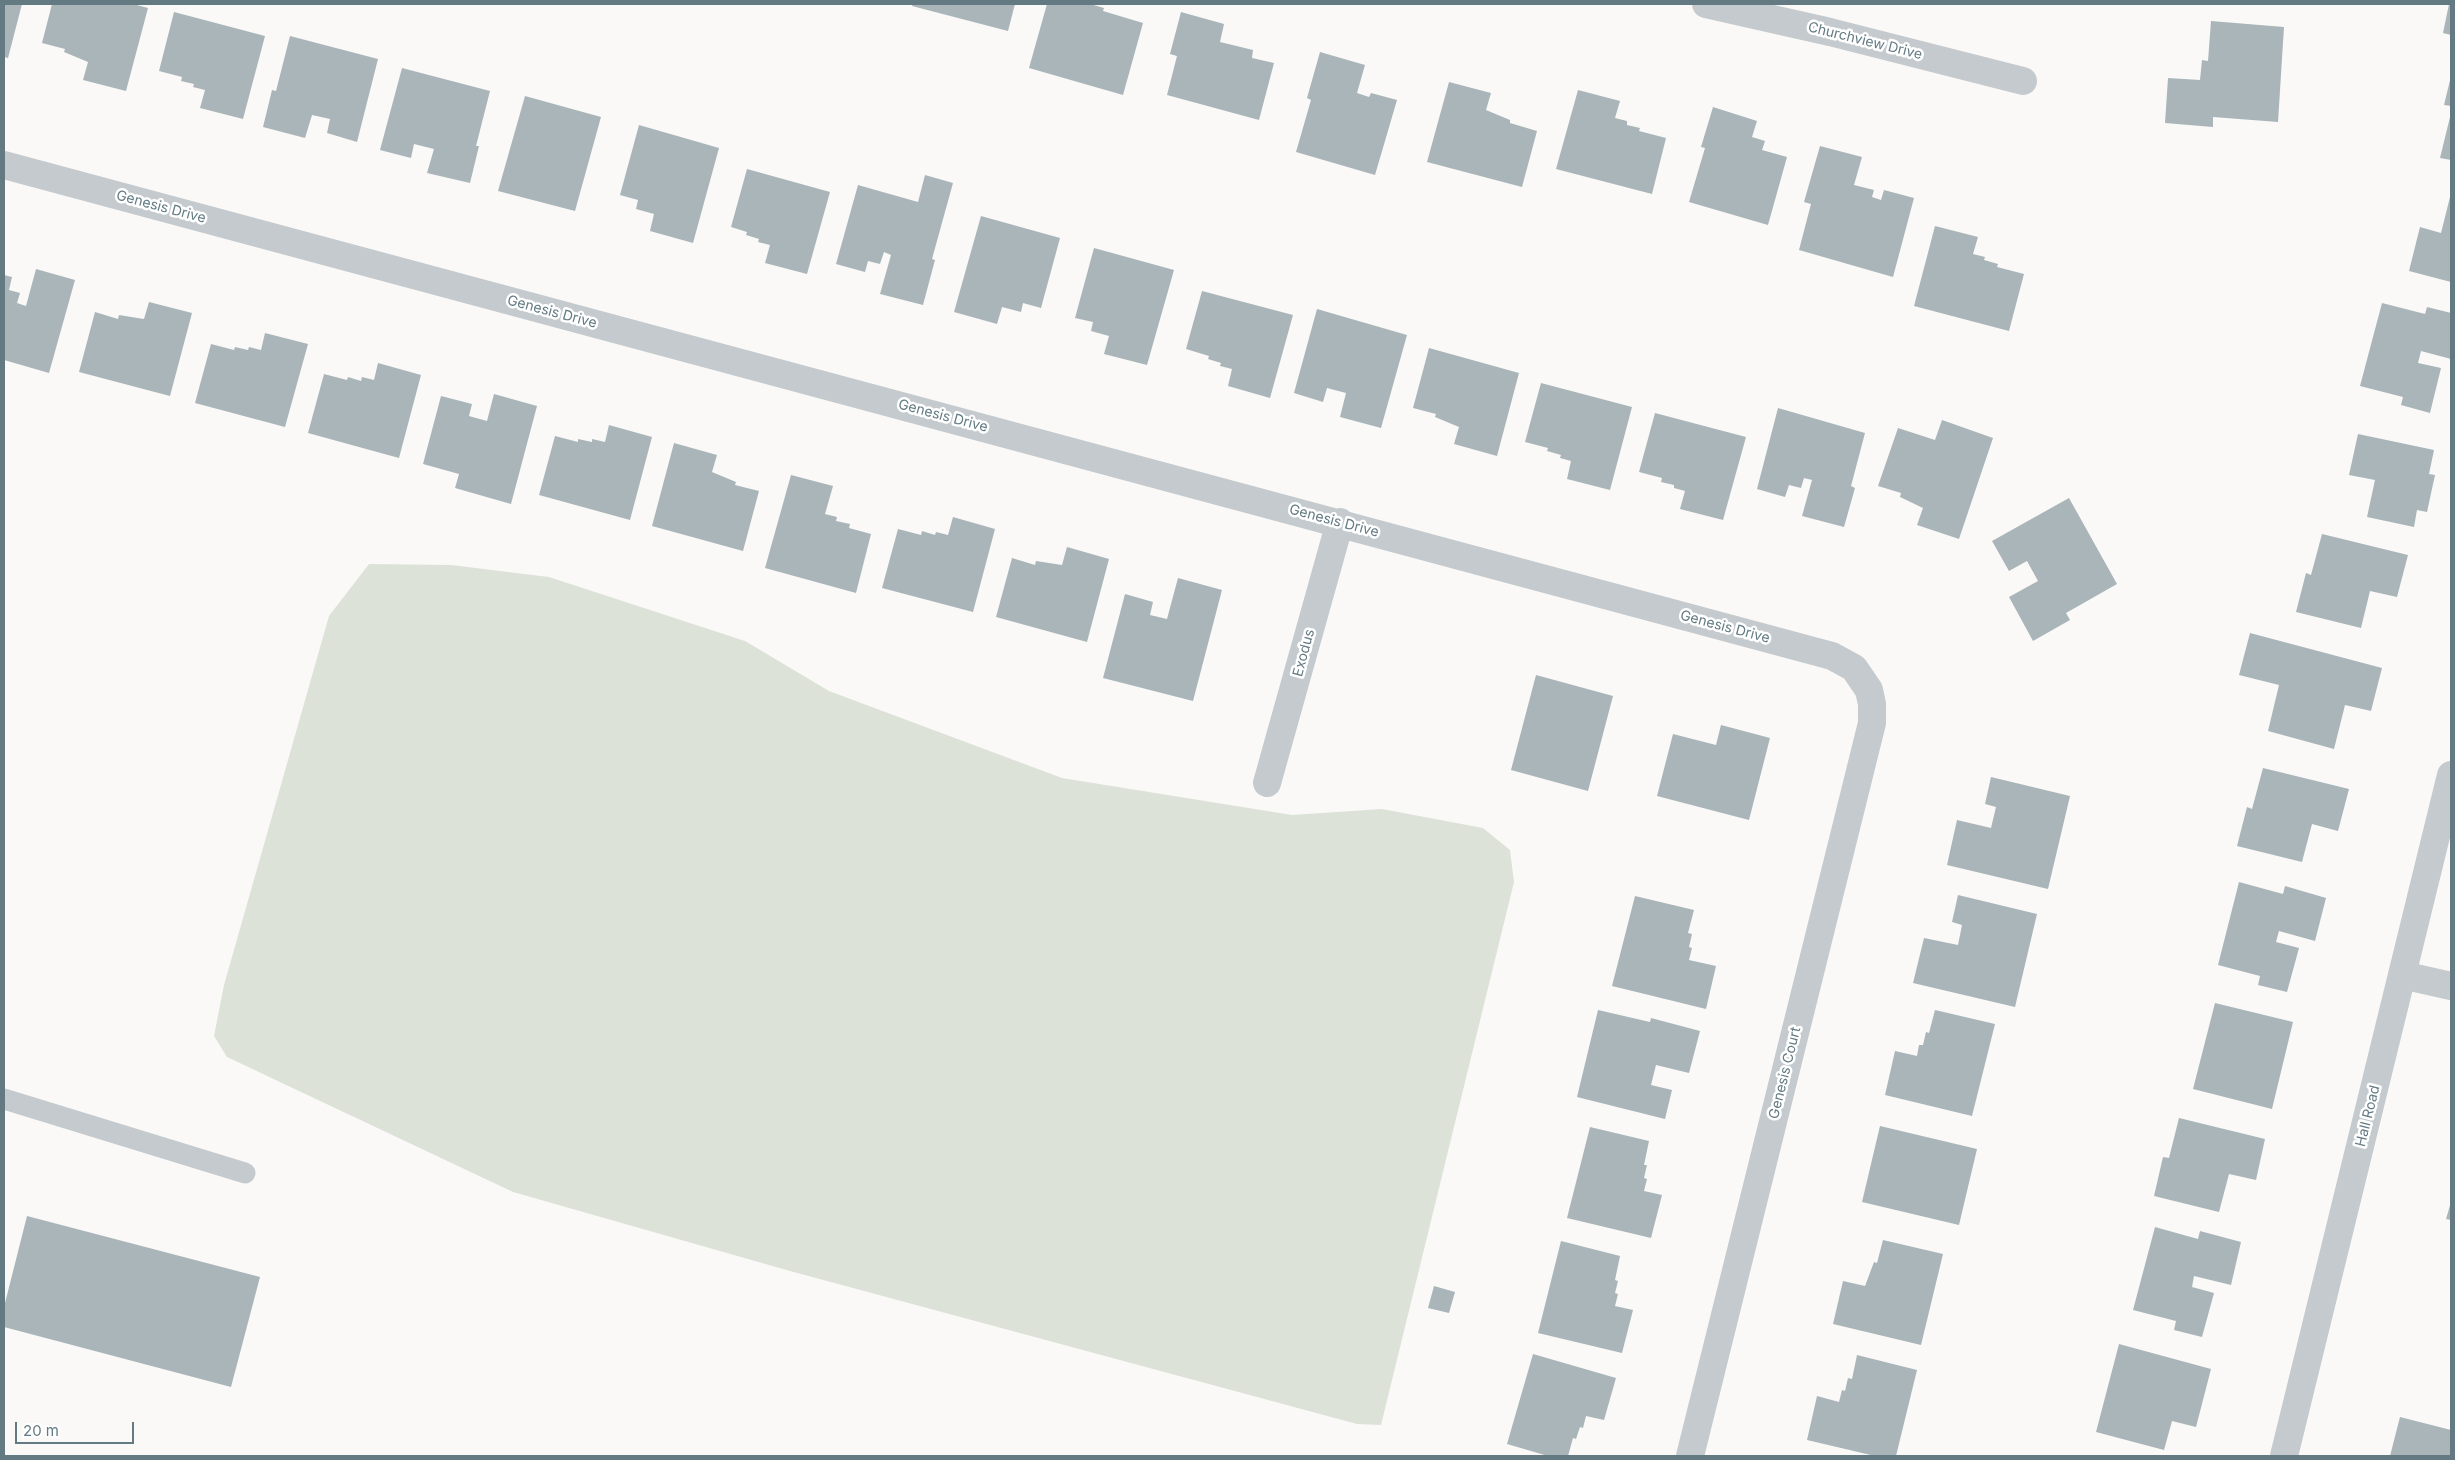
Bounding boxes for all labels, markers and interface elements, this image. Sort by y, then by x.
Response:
street label: Churchview Drive [1806,19,1924,63]
street label: Genesis Drive [114,187,208,227]
street label: Genesis Drive [505,292,599,332]
street label: Genesis Drive [896,396,990,436]
street label: Genesis Drive [1287,501,1381,541]
street label: Genesis Drive [1678,607,1772,647]
street label: Exodus [1290,627,1318,679]
street label: Genesis Court [1765,1025,1805,1121]
street label: Hall Road [2352,1084,2384,1148]
scale bar [18,1412,136,1444]
text: 20 m [23,1421,59,1440]

